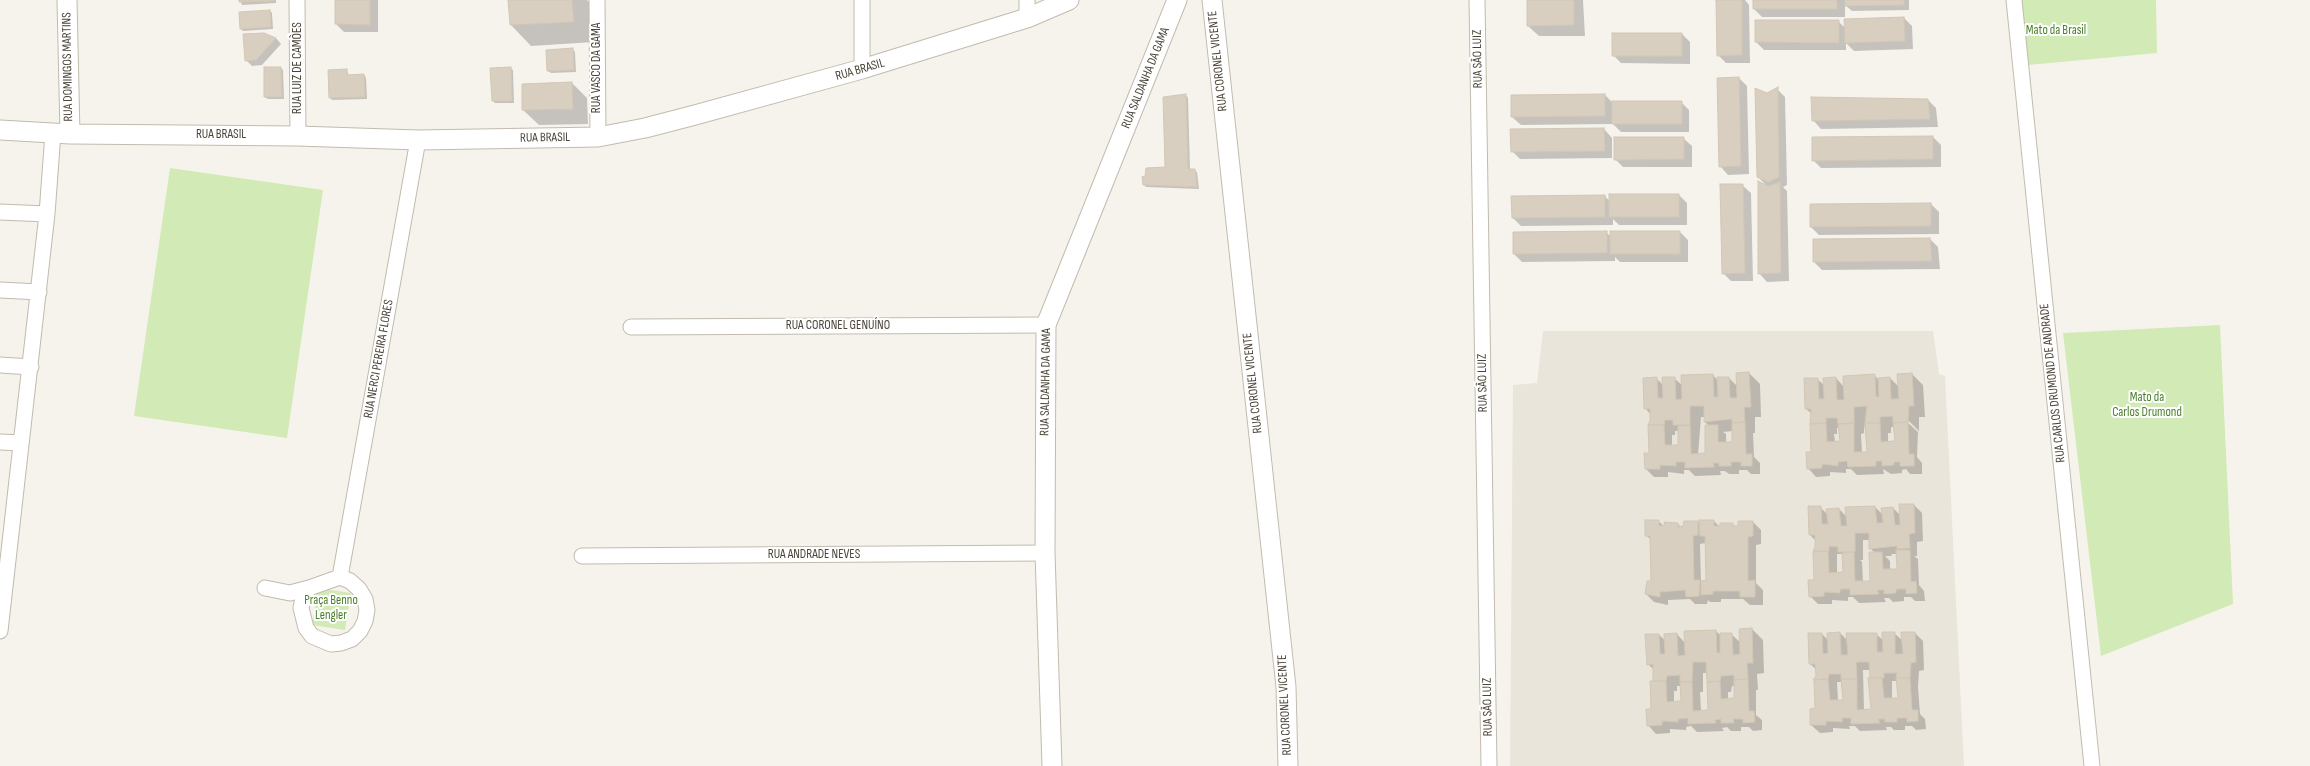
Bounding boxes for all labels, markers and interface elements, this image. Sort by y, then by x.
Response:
street label: RUA CORONEL VICENTE [1205,10,1231,112]
street label: RUA DOMINGOS MARTINS [59,12,77,122]
street label: RUA LUIZ DE CAMÕES [290,22,306,114]
street label: RUA VASCO DA GAMA [589,23,605,113]
park label: Mato da Brasil [2026,23,2086,39]
street label: RUA SALDANHA DA GAMA [1119,25,1173,131]
street label: RUA SÃO LUIZ [1470,30,1486,88]
street label: RUA BRASIL [834,56,886,84]
street label: RUA BRASIL [196,127,246,143]
street label: RUA BRASIL [520,130,570,146]
street label: RUA NERCI PEREIRA FLORES [361,298,397,420]
street label: RUA CARLOS DRUMOND DE ANDRADE [2037,303,2069,463]
street label: RUA CORONEL GENUÍNO [786,318,890,334]
street label: RUA SALDANHA DA GAMA [1037,328,1055,436]
street label: RUA CORONEL VICENTE [1240,332,1266,434]
street label: RUA SÃO LUIZ [1475,354,1491,412]
park label: Mato da Carlos Drumond [2112,390,2182,421]
street label: RUA ANDRADE NEVES [768,547,860,563]
park label: Praça Benno Lengler [304,593,358,624]
street label: RUA CORONEL VICENTE [1275,654,1295,756]
street label: RUA SÃO LUIZ [1480,678,1496,736]

